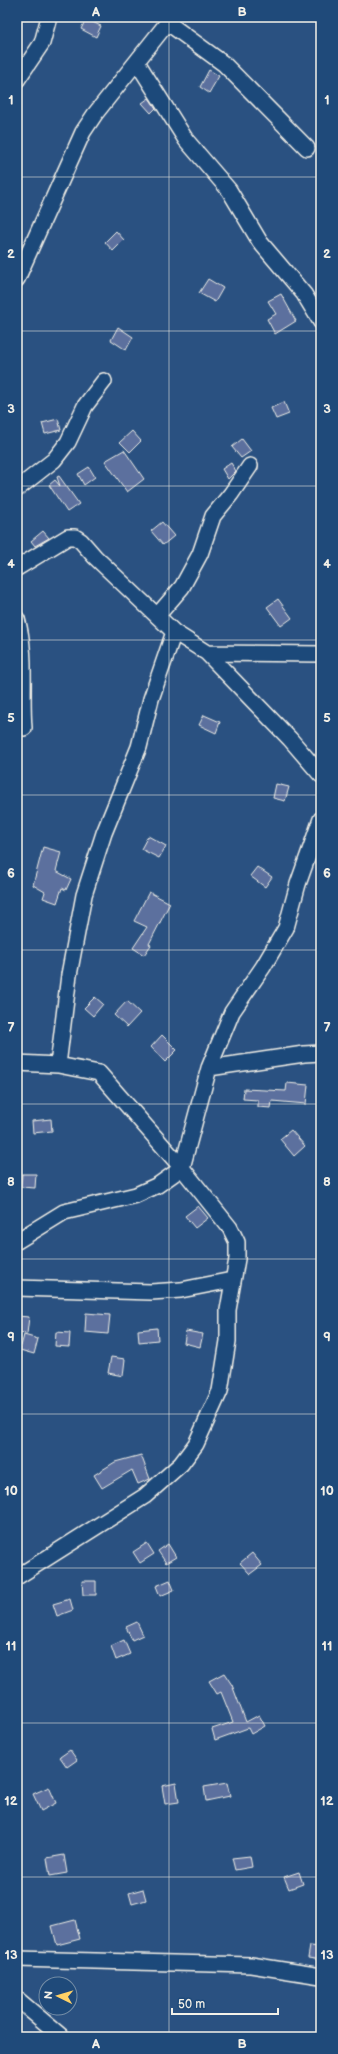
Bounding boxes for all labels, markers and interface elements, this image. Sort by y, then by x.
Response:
text: A [91,4,100,20]
text: B [237,4,247,20]
text: 1 [8,92,14,108]
text: 1 [324,92,330,108]
text: 2 [7,246,15,262]
text: 2 [323,246,331,262]
text: 3 [7,401,15,417]
text: 3 [323,401,331,417]
text: 4 [7,556,15,572]
text: 4 [323,556,331,572]
text: 5 [7,710,15,726]
text: 5 [323,710,331,726]
text: 6 [7,865,15,881]
text: 6 [323,865,331,881]
text: 7 [7,1020,15,1036]
text: 7 [323,1020,331,1036]
text: 8 [7,1174,15,1190]
text: 8 [323,1174,331,1190]
text: 9 [7,1329,15,1345]
text: 9 [323,1329,331,1345]
text: 10 [4,1483,18,1499]
text: 10 [320,1483,334,1499]
text: 11 [6,1638,16,1654]
text: 11 [322,1638,332,1654]
text: 12 [4,1793,18,1809]
text: 12 [320,1793,334,1809]
text: 13 [4,1947,18,1963]
text: 13 [320,1947,334,1963]
north arrow [38,1976,78,2016]
text: N [42,1990,55,2000]
scale bar [172,1990,278,2016]
text: 50 m [178,1997,205,2012]
text: A [91,2036,100,2052]
text: B [237,2036,247,2052]

